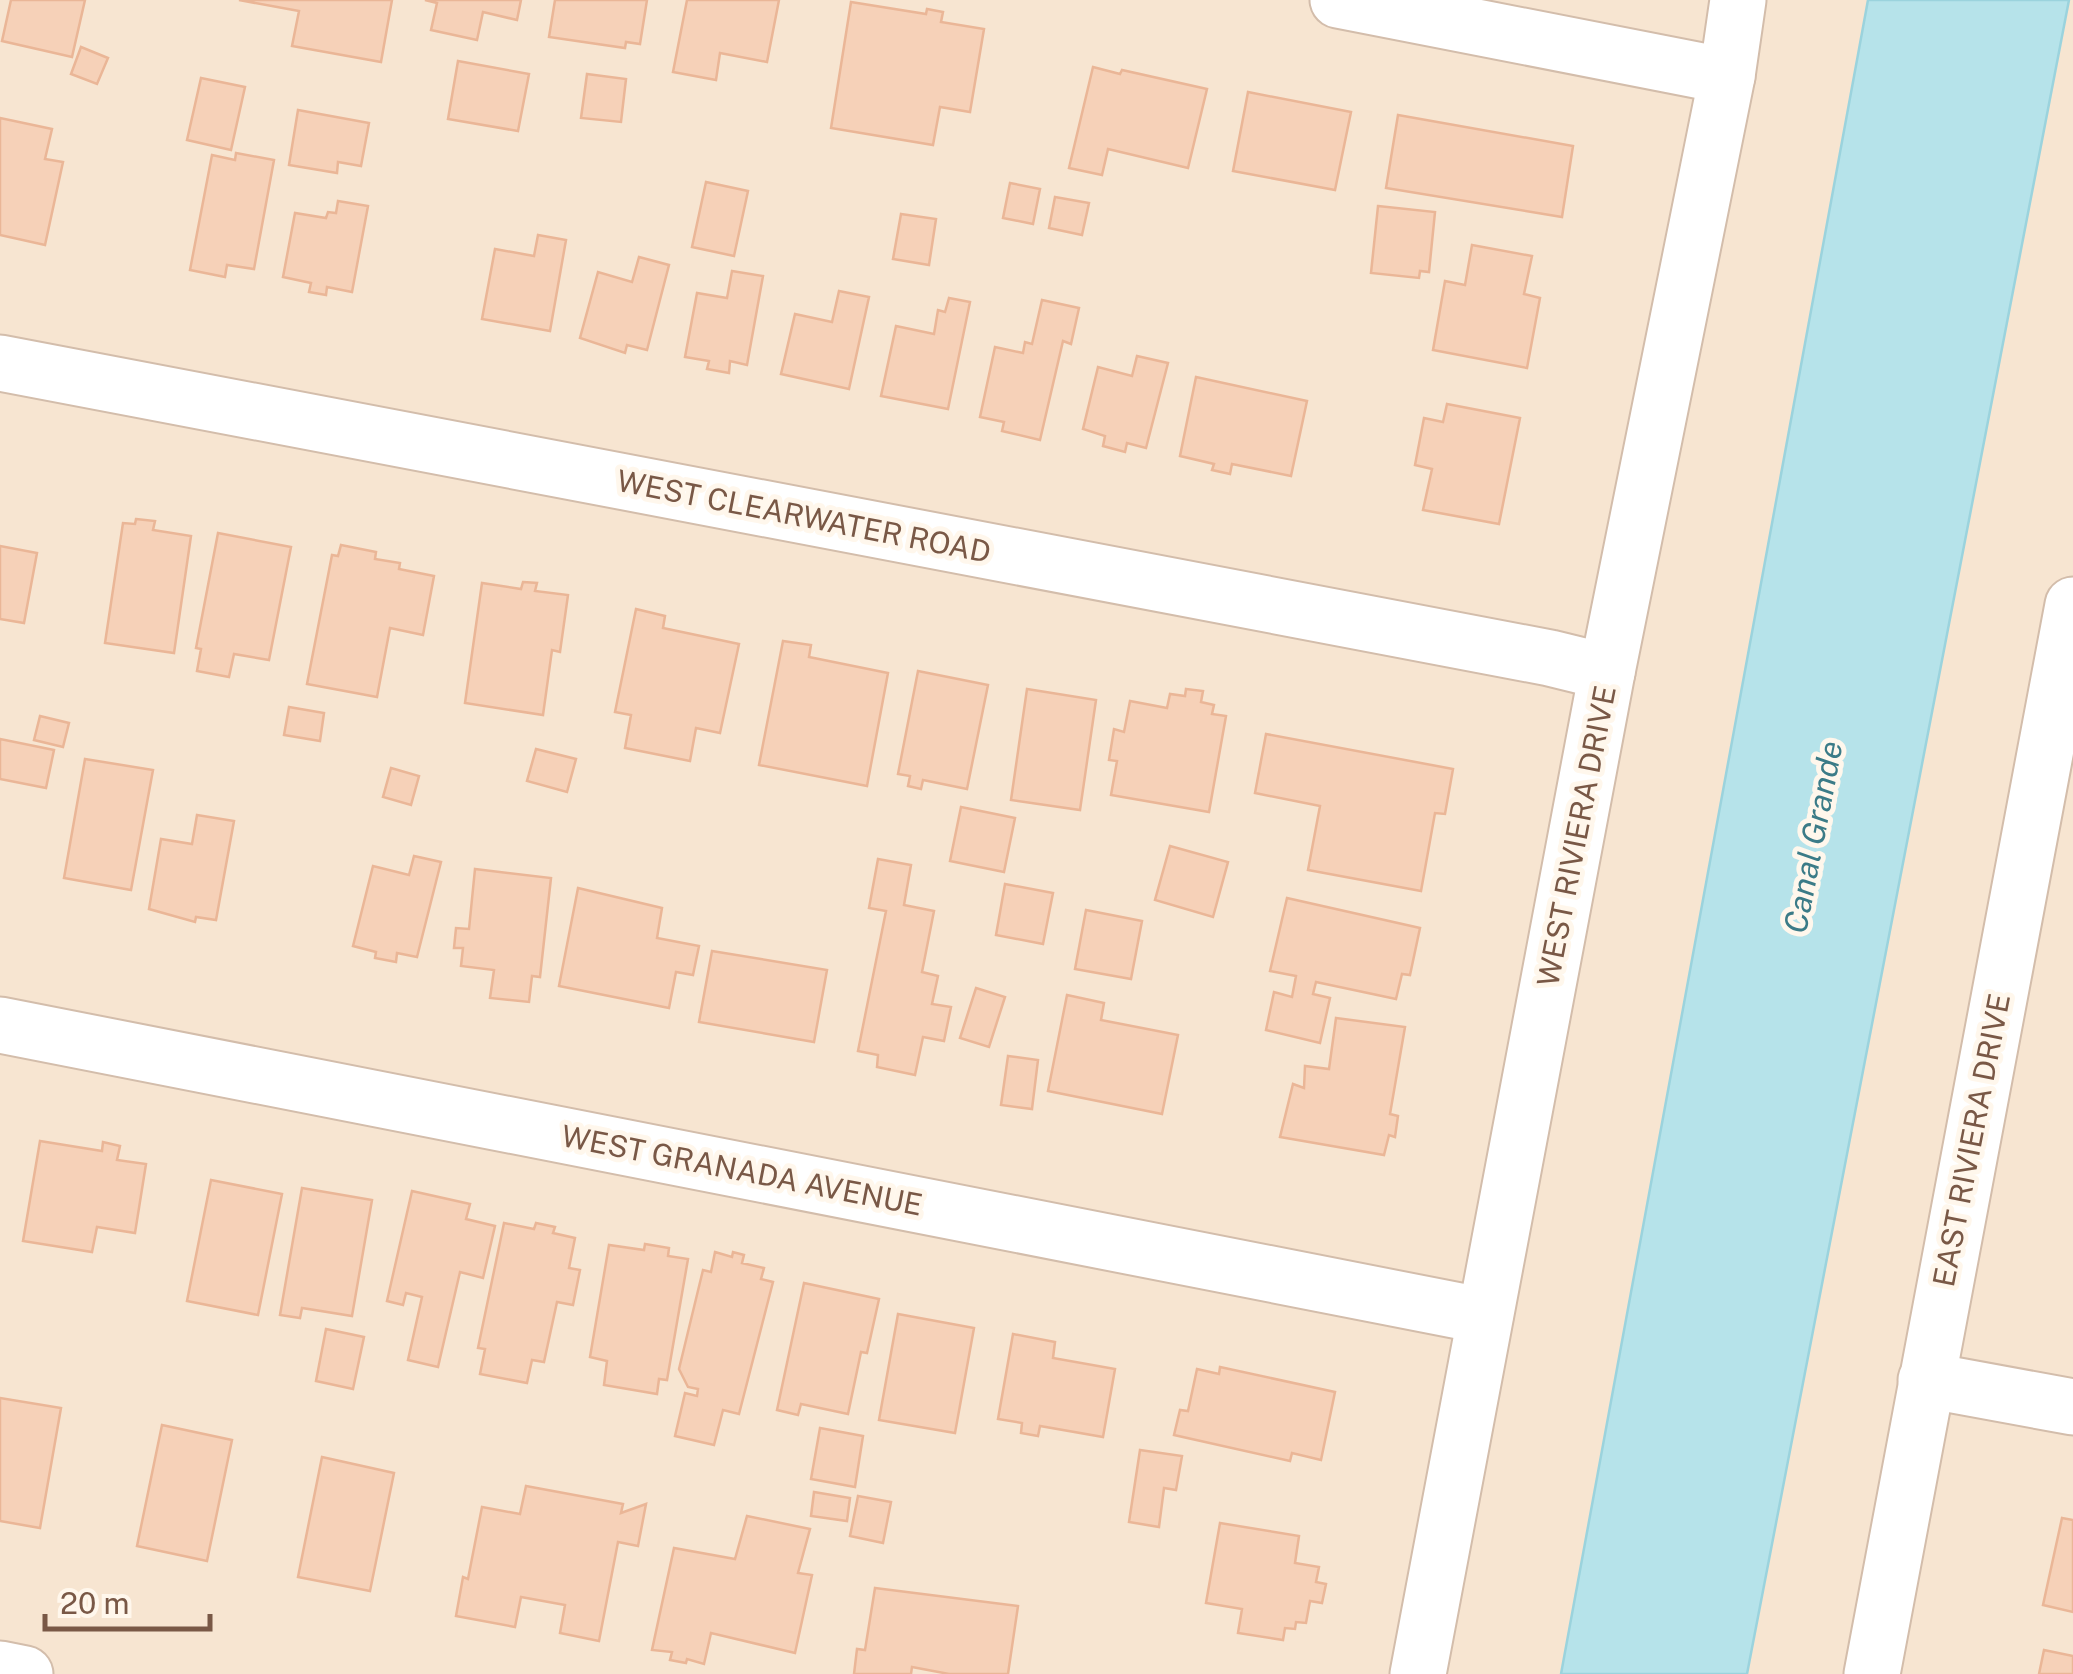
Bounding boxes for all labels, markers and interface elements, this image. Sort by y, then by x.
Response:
street label: WEST CLEARWATER ROAD [614,462,994,570]
street label: WEST RIVIERA DRIVE [1529,683,1623,989]
water label: Canal Grande [1776,738,1850,936]
street label: EAST RIVIERA DRIVE [1925,990,2017,1290]
street label: WEST GRANADA AVENUE [558,1117,926,1223]
scale bar [45,1569,210,1631]
text: 20 m [60,1585,129,1621]

